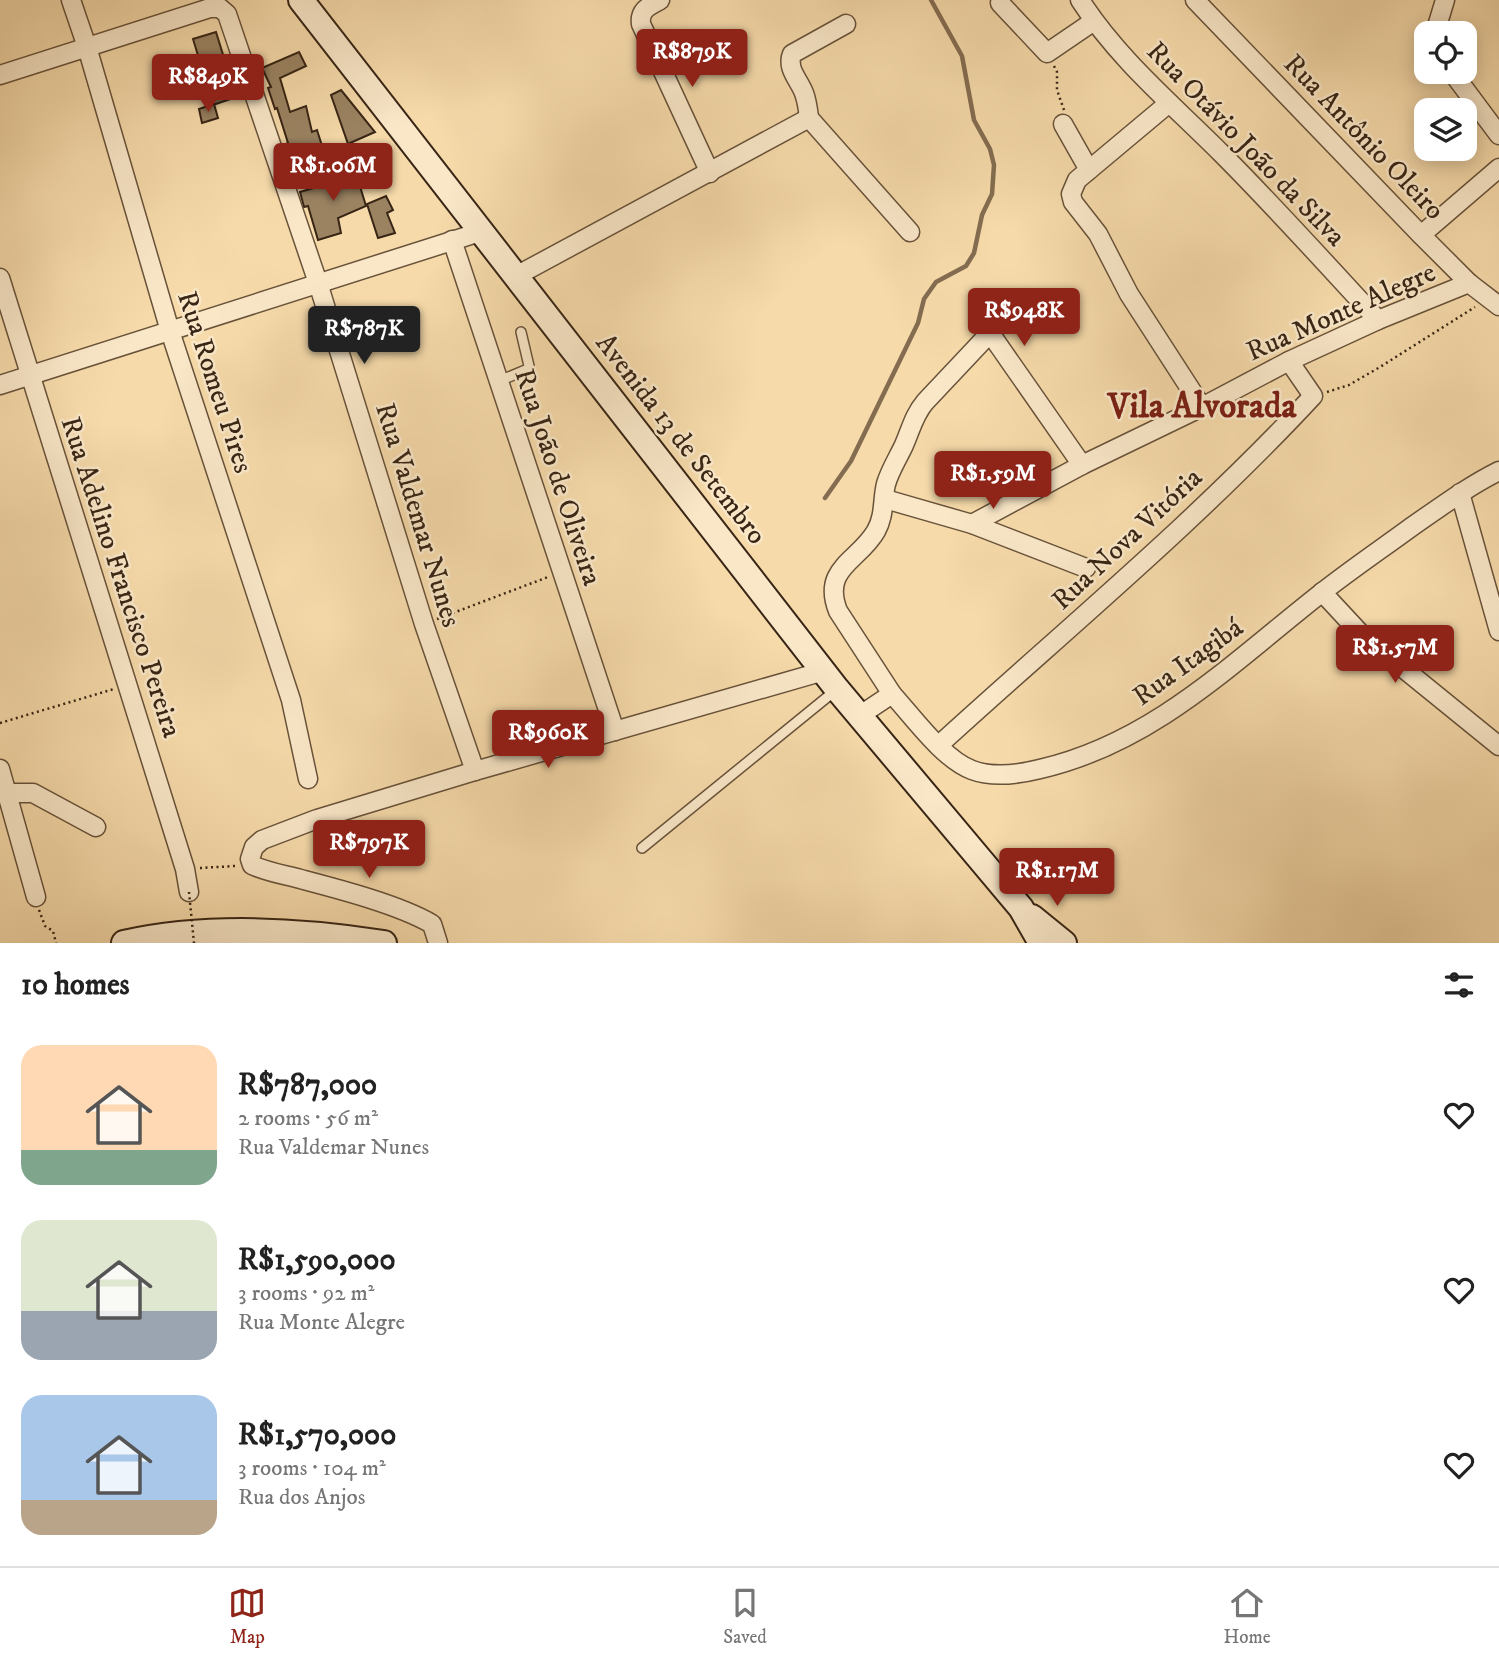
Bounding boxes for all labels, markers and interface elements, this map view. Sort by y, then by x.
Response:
map controls [1414,21,1477,161]
button: locate [1414,21,1477,84]
pin: R$879K [635,29,749,89]
street label: Rua Otávio João da Silva [1139,34,1353,254]
text: R$879K [652,37,732,66]
street label: Rua Antônio Oleiro [1276,47,1452,227]
pin: R$849K [151,54,265,114]
text: R$849K [168,62,248,91]
button: layers [1414,98,1477,161]
pin: R$1.06M [268,144,398,203]
text: R$1.06M [289,151,377,180]
street label: Rua Monte Alegre [1241,255,1441,369]
street label: Rua Romeu Pires [169,287,261,477]
pin: R$948K [967,288,1081,348]
text: R$948K [984,296,1064,325]
pin: R$787K [307,306,421,366]
text: R$787K [324,314,404,343]
street label: Avenida 13 de Setembro [588,327,774,551]
street label: Rua João de Oliveira [506,364,610,590]
district label: Vila Alvorada [1106,385,1297,429]
street label: Rua Valdemar Nunes [367,399,469,631]
street label: Rua Adelino Francisco Pereira [53,412,189,742]
pin: R$1.59M [928,452,1058,511]
text: R$1.59M [950,459,1036,488]
street label: Rua Nova Vitória [1045,460,1210,618]
street label: Rua Itagibá [1126,610,1250,714]
pin: R$1.57M [1330,626,1460,685]
text: R$1.57M [1352,633,1438,662]
pin: R$960K [491,710,605,770]
text: R$960K [508,718,588,747]
pin: R$797K [312,820,426,880]
text: R$797K [329,828,409,857]
pin: R$1.17M [992,848,1122,908]
text: R$1.17M [1015,856,1099,885]
icon: filters [1440,966,1478,1004]
text: 10 homes [21,967,130,1004]
text: R$787,000 [238,1067,377,1104]
icon: home [77,1073,161,1157]
icon: heart [1440,1096,1478,1134]
text: 2 rooms · 56 m² [238,1104,378,1133]
text: Rua Valdemar Nunes [238,1133,429,1162]
text: R$1,590,000 [238,1242,396,1279]
icon: home [77,1248,161,1332]
icon: heart [1440,1271,1478,1309]
text: 3 rooms · 92 m² [238,1279,375,1308]
text: Rua Monte Alegre [238,1308,405,1337]
text: R$1,570,000 [238,1417,396,1454]
icon: home [77,1423,161,1507]
icon: heart [1440,1446,1478,1484]
text: 3 rooms · 104 m² [238,1454,386,1483]
text: Rua dos Anjos [238,1483,365,1512]
tab: Map [228,1584,266,1649]
tab: Saved [723,1584,767,1649]
tab: Home [1224,1584,1271,1649]

